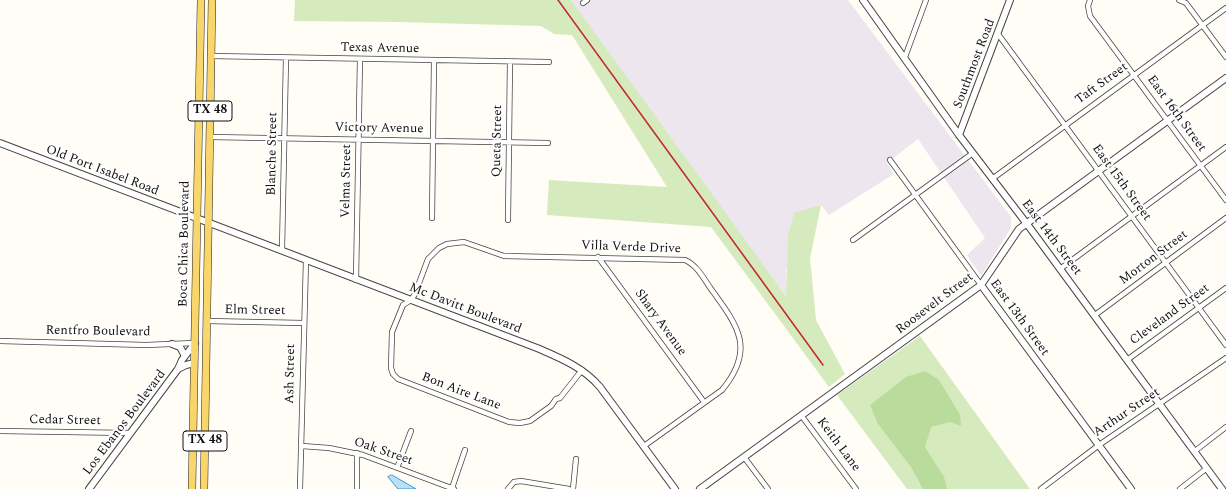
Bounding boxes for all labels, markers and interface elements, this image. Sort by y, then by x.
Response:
street label: Southmost Road [951,17,999,111]
street label: Texas Avenue [340,41,420,57]
street label: Taft Street [1073,60,1131,108]
street label: East 16th Street [1143,73,1209,155]
road number: TX 48 [188,101,232,121]
street label: Queta Street [490,105,506,177]
street label: Blanche Street [264,112,282,196]
street label: Victory Avenue [334,120,424,138]
street label: Old Port Isabel Road [43,142,161,200]
street label: East 15th Street [1088,142,1154,224]
street label: Velma Street [339,144,355,218]
street label: Boca Chica Boulevard [176,181,194,307]
street label: East 14th Street [1017,197,1085,279]
street label: Morton Street [1117,227,1191,289]
street label: Villa Verde Drive [581,238,681,258]
street label: Roosevelt Street [893,270,977,338]
street label: East 13th Street [986,277,1052,359]
street label: Mc Davitt Boulevard [407,280,523,338]
street label: Cleveland Street [1127,281,1213,349]
street label: Shary Avenue [631,287,689,359]
street label: Elm Street [224,303,286,319]
street label: Rentfro Boulevard [45,323,151,341]
street label: Ash Street [283,344,299,404]
street label: Los Ebanos Boulevard [80,367,170,479]
street label: Bon Aire Lane [419,370,503,414]
street label: Arthur Street [1091,385,1163,441]
street label: Cedar Street [29,413,101,429]
street label: Keith Lane [813,415,863,475]
road number: TX 48 [183,431,227,451]
street label: Oak Street [351,435,415,469]

